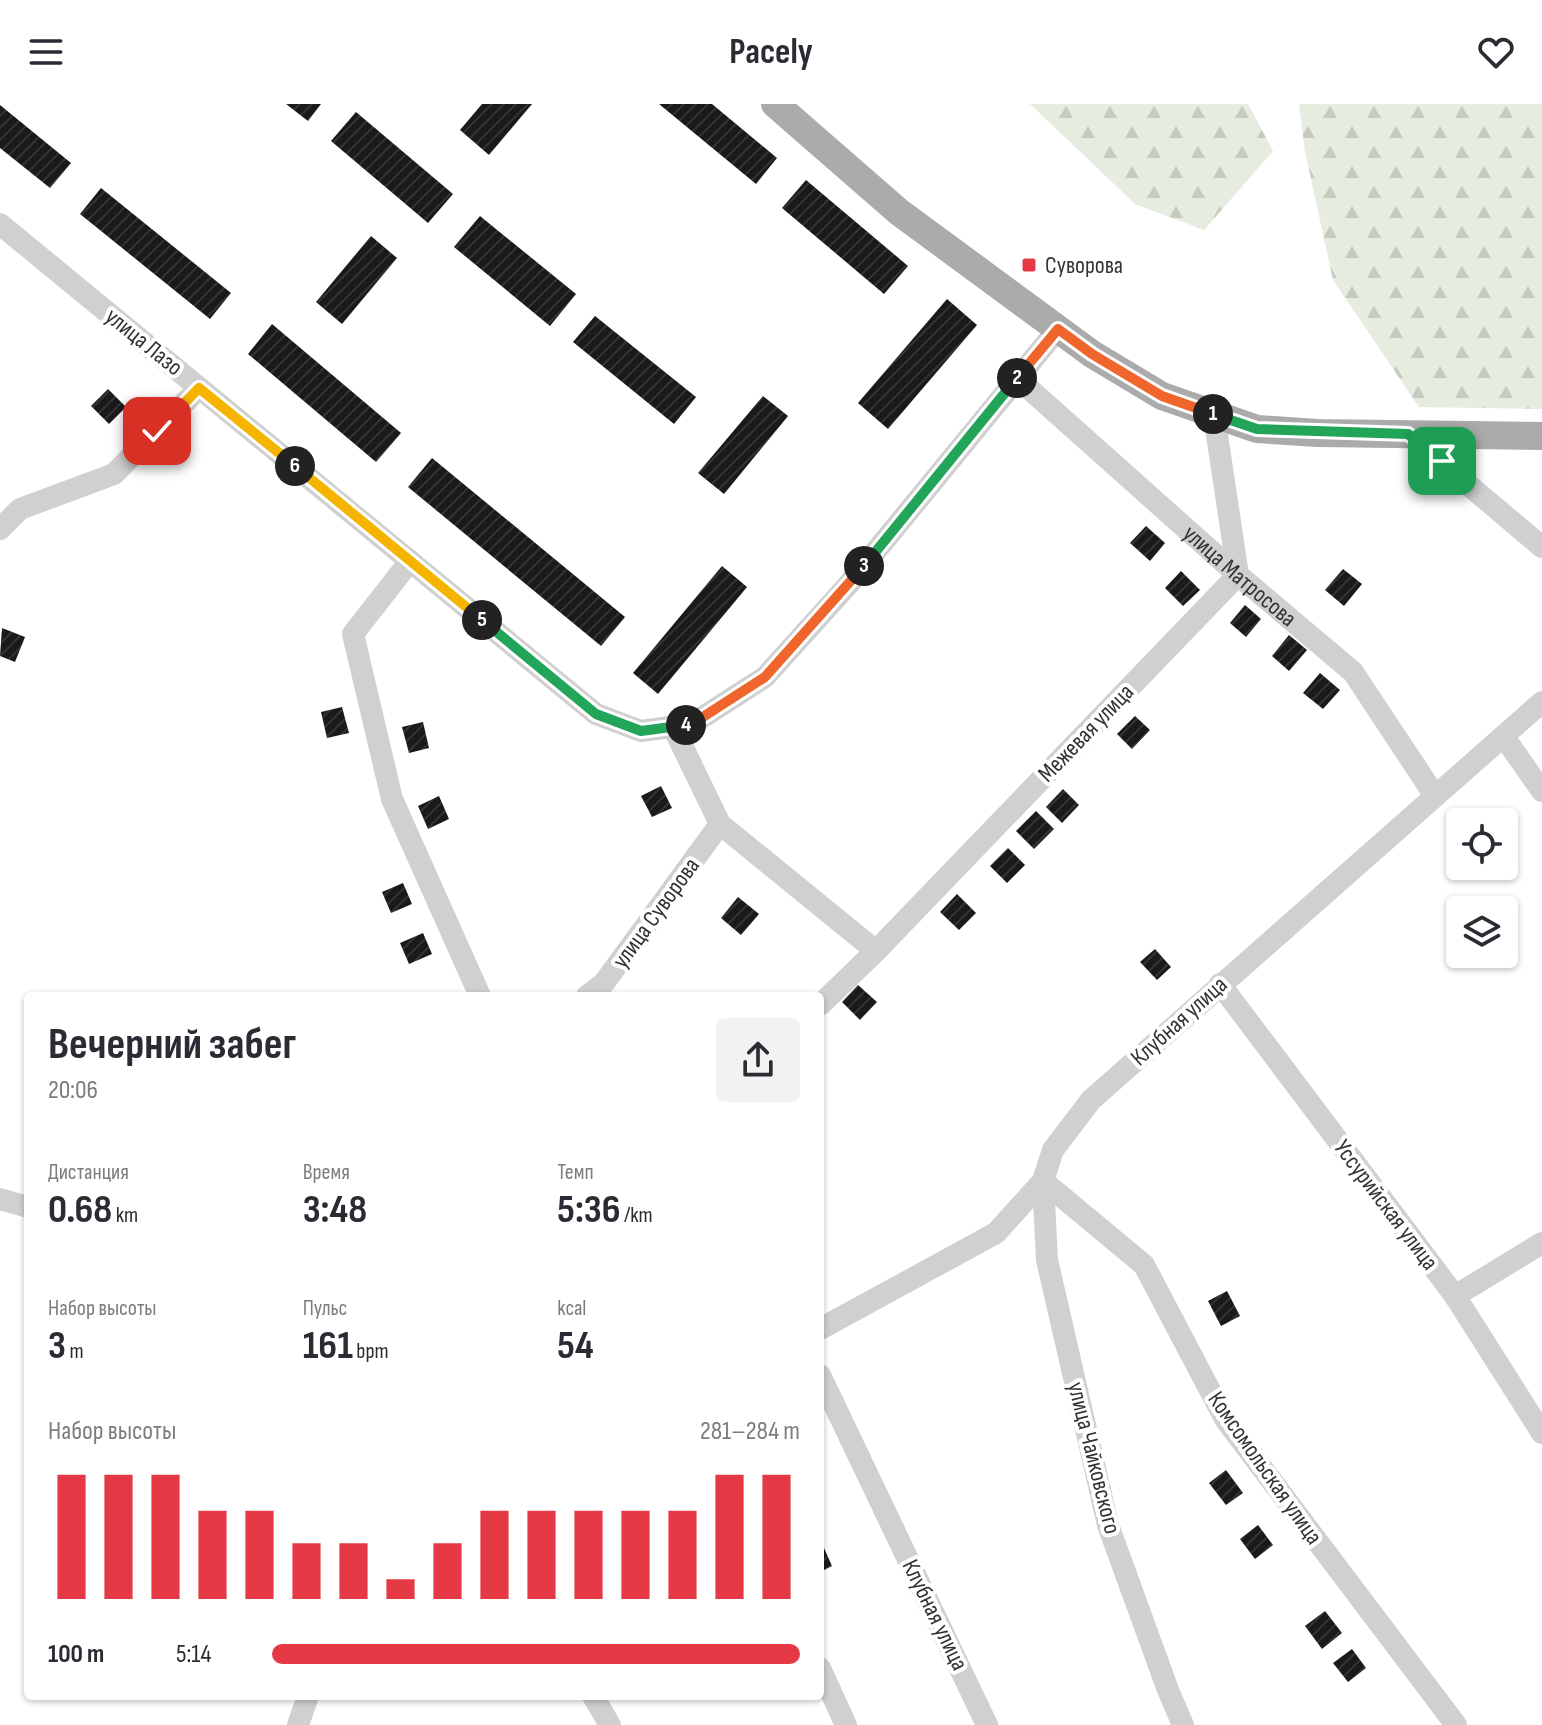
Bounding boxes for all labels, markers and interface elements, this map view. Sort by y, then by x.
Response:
icon: menu [24,30,68,74]
icon: heart [1474,30,1518,74]
text: Pacely [729,31,813,74]
place label: Суворова [1045,251,1123,280]
marker: Суворова [1020,256,1038,274]
street label: улица Лазо [99,302,189,382]
pin: 2 [997,358,1037,398]
text: 2 [1012,364,1022,391]
pin: 1 [1193,394,1233,434]
pin [123,397,191,465]
text: 1 [1209,400,1217,427]
icon: check [135,409,179,453]
pin [1408,427,1476,495]
icon: arrive [1420,439,1464,483]
pin: 6 [275,446,315,486]
text: 6 [290,452,300,479]
street label: улица Матросова [1177,519,1303,633]
pin: 3 [844,546,884,586]
text: 3 [859,552,869,579]
pin: 5 [462,600,502,640]
text: 5 [477,606,487,633]
street label: Межевая улица [1032,678,1140,788]
pin: 4 [666,705,706,745]
text: 4 [681,711,691,738]
map controls [1446,808,1518,968]
button: locate [1446,808,1518,880]
street label: улица Суворова [606,852,706,974]
button: layers [1446,896,1518,968]
street label: Клубная улица [1125,970,1233,1072]
text: Вечерний забег [48,1018,296,1071]
button: share [716,1018,800,1102]
text: 20:06 [48,1075,98,1106]
street label: Уссурийская улица [1328,1134,1444,1276]
text: Дистанция [48,1159,129,1186]
text: Время [303,1159,350,1186]
text: Темп [557,1159,594,1186]
text: 0.68 [48,1186,112,1234]
text: 3:48 [303,1186,367,1234]
text: 5:36 [557,1186,621,1234]
text: km [112,1202,138,1229]
text: /km [621,1202,653,1229]
text: Набор высоты [48,1295,157,1322]
text: Пульс [303,1295,347,1322]
text: kcal [557,1295,586,1322]
text: 3 [48,1322,66,1370]
text: 161 [303,1322,353,1370]
text: 54 [557,1322,594,1370]
text: m [66,1338,84,1365]
text: bpm [353,1338,389,1365]
street label: улица Чайковского [1061,1379,1127,1537]
street label: Комсомольская улица [1201,1386,1329,1550]
text: Набор высоты [48,1416,176,1447]
text: 281–284 m [700,1416,800,1447]
street label: Клубная улица [896,1555,974,1675]
text: 100 m [48,1639,104,1670]
text: 5:14 [176,1639,211,1670]

